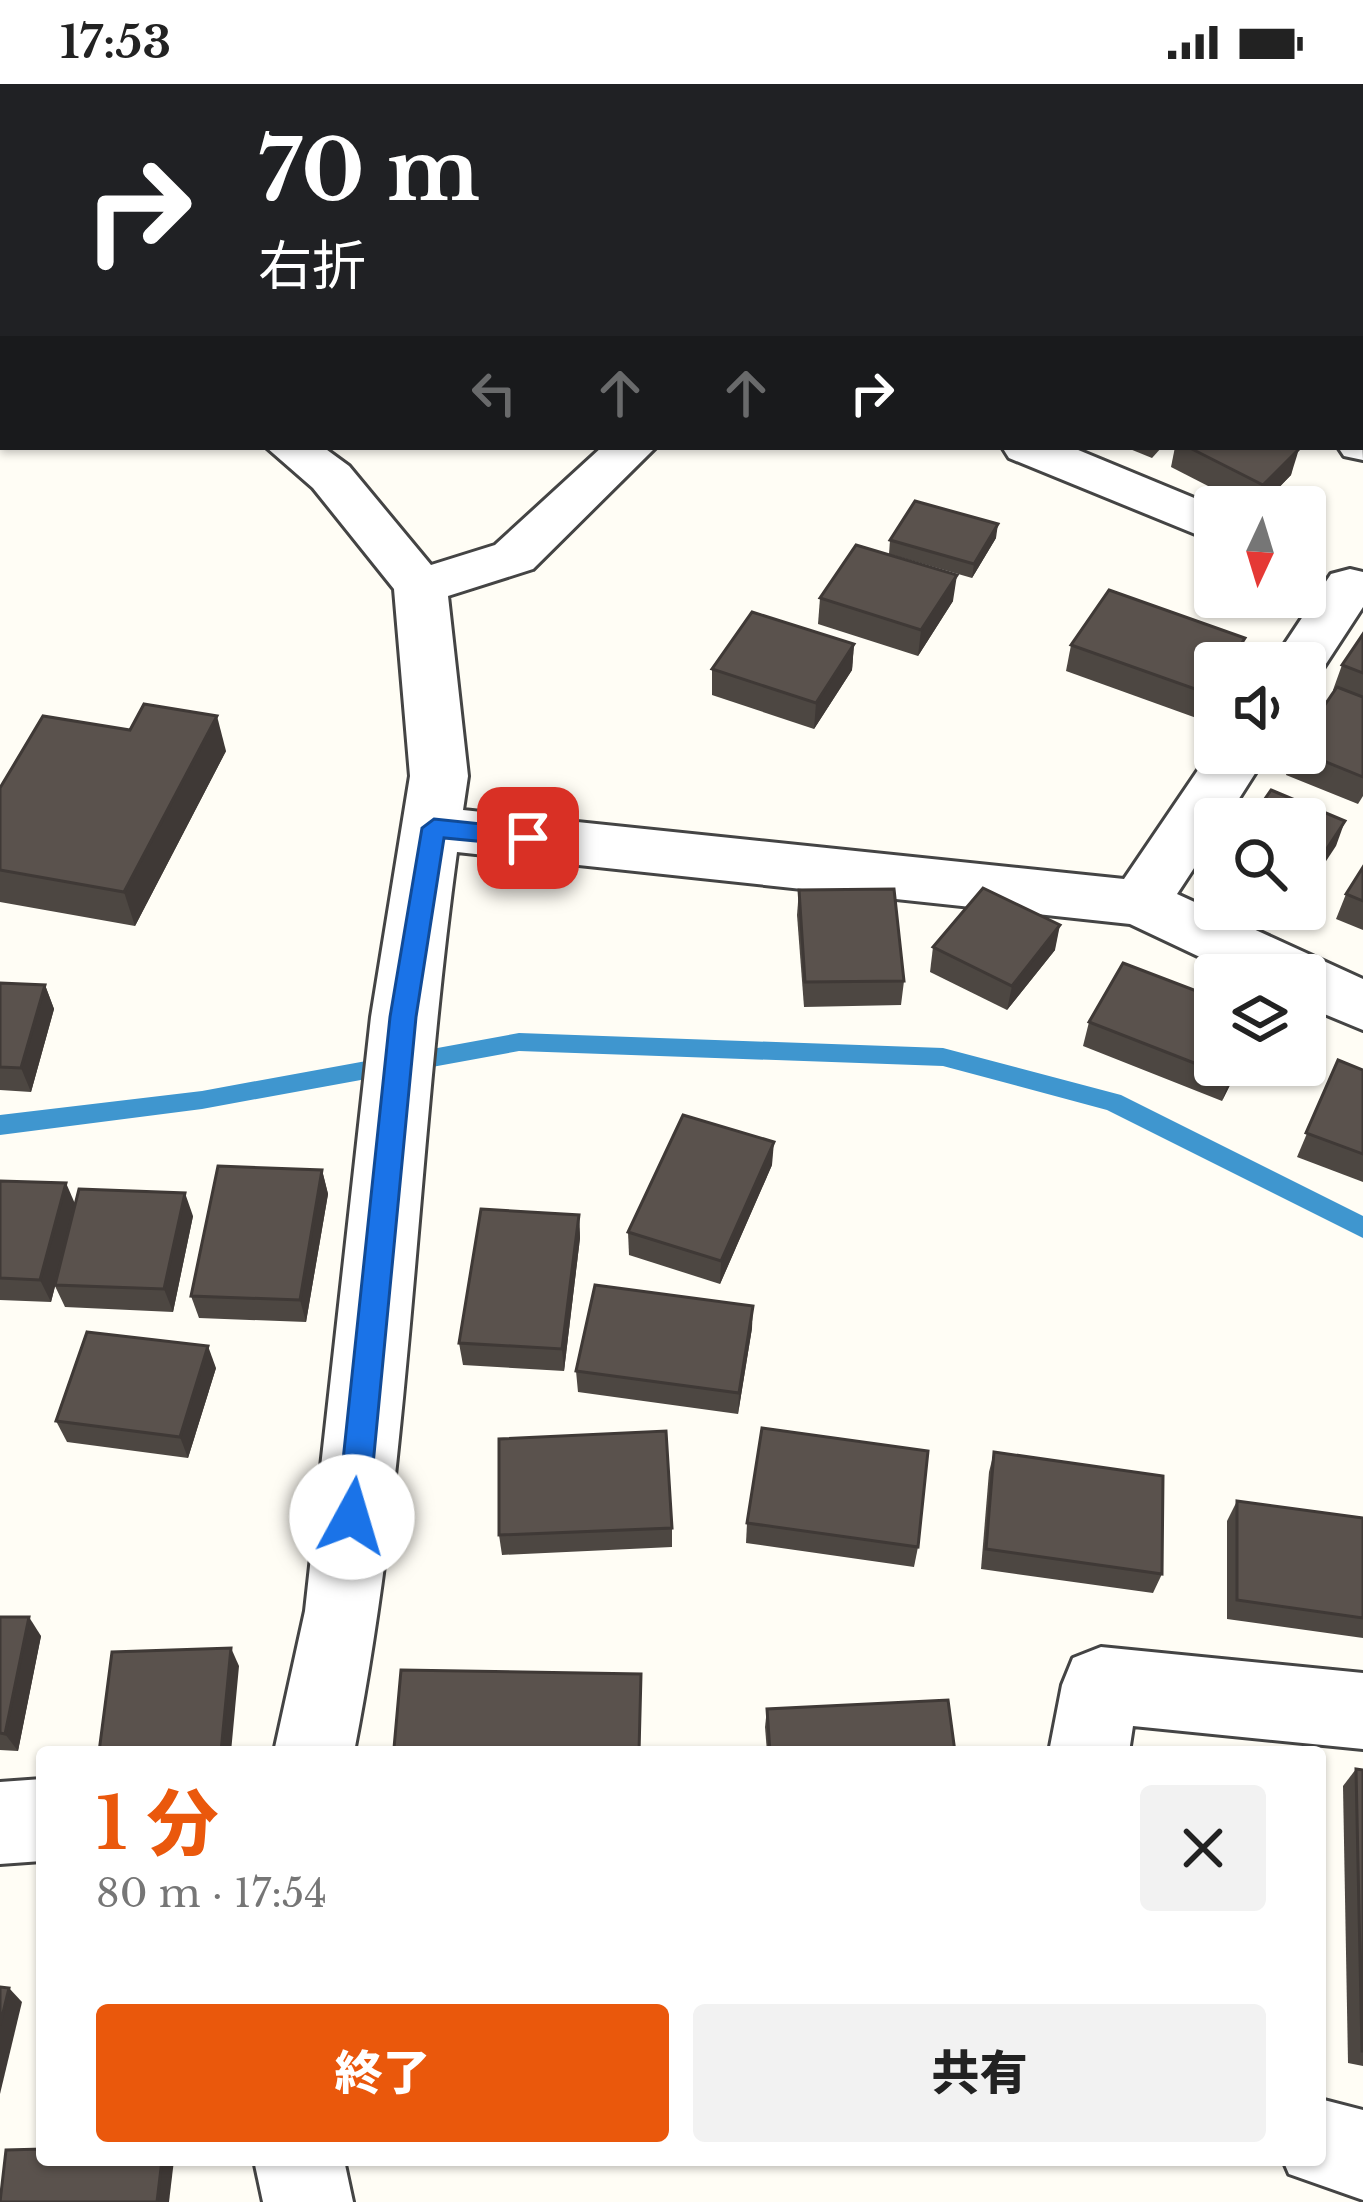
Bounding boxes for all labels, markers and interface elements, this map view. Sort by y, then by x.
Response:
text: 17:53 [60,14,171,70]
text: 70 m [258,119,480,223]
icon: right [60,132,216,288]
text: 右折 [258,233,366,300]
icon: left [461,360,527,426]
icon: ahead [587,360,653,426]
icon: ahead [713,360,779,426]
icon: right [839,360,905,426]
north arrow [1194,486,1326,618]
map controls [1194,486,1326,1086]
button: sound [1194,642,1326,774]
pin [477,787,579,889]
button: search [1194,798,1326,930]
icon: arrive [495,805,561,871]
button: layers [1194,954,1326,1086]
position arrow [289,1454,415,1580]
text: 1 分 [96,1779,219,1868]
button: close [1140,1785,1266,1911]
text: 80 m · 17:54 [96,1869,327,1918]
button: 終了 [96,2004,669,2142]
button: 共有 [693,2004,1266,2142]

